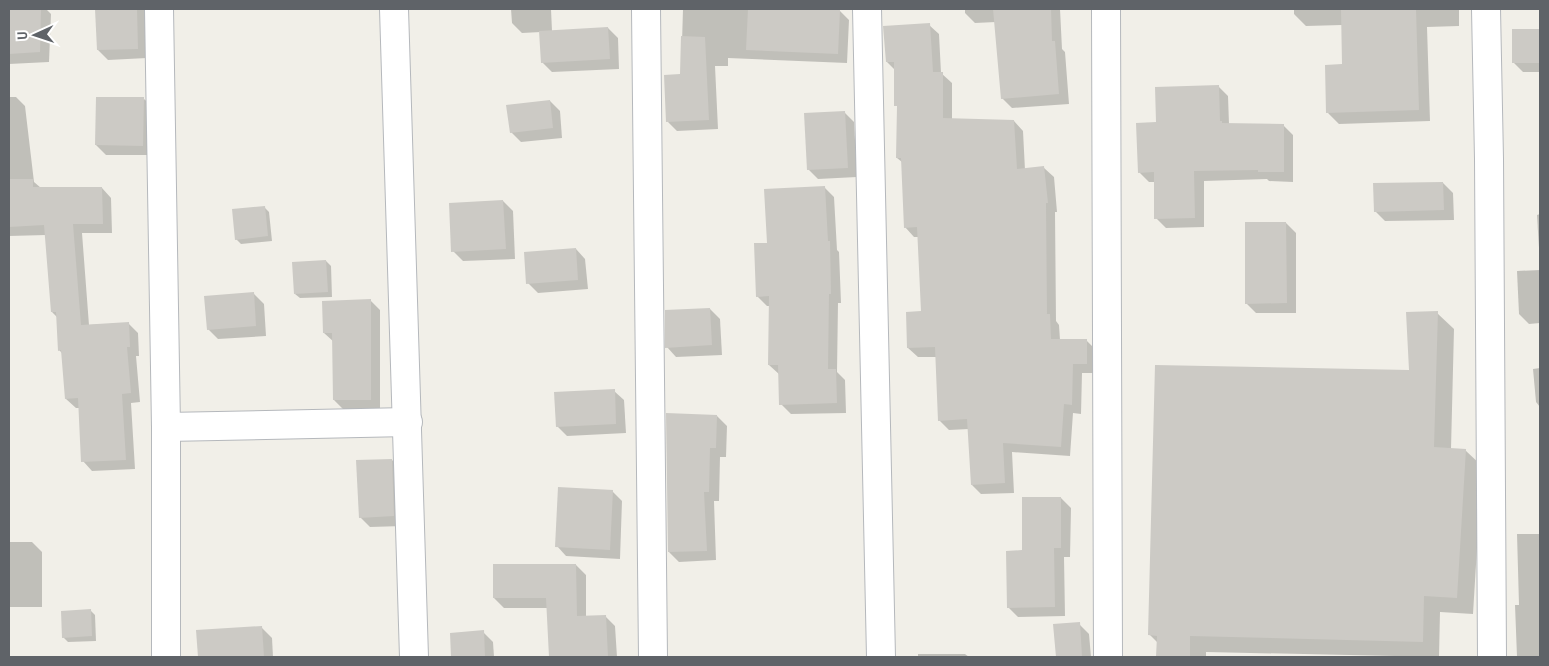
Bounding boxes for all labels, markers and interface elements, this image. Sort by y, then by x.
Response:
north arrow [10,10,60,60]
text: U [13,31,31,40]

